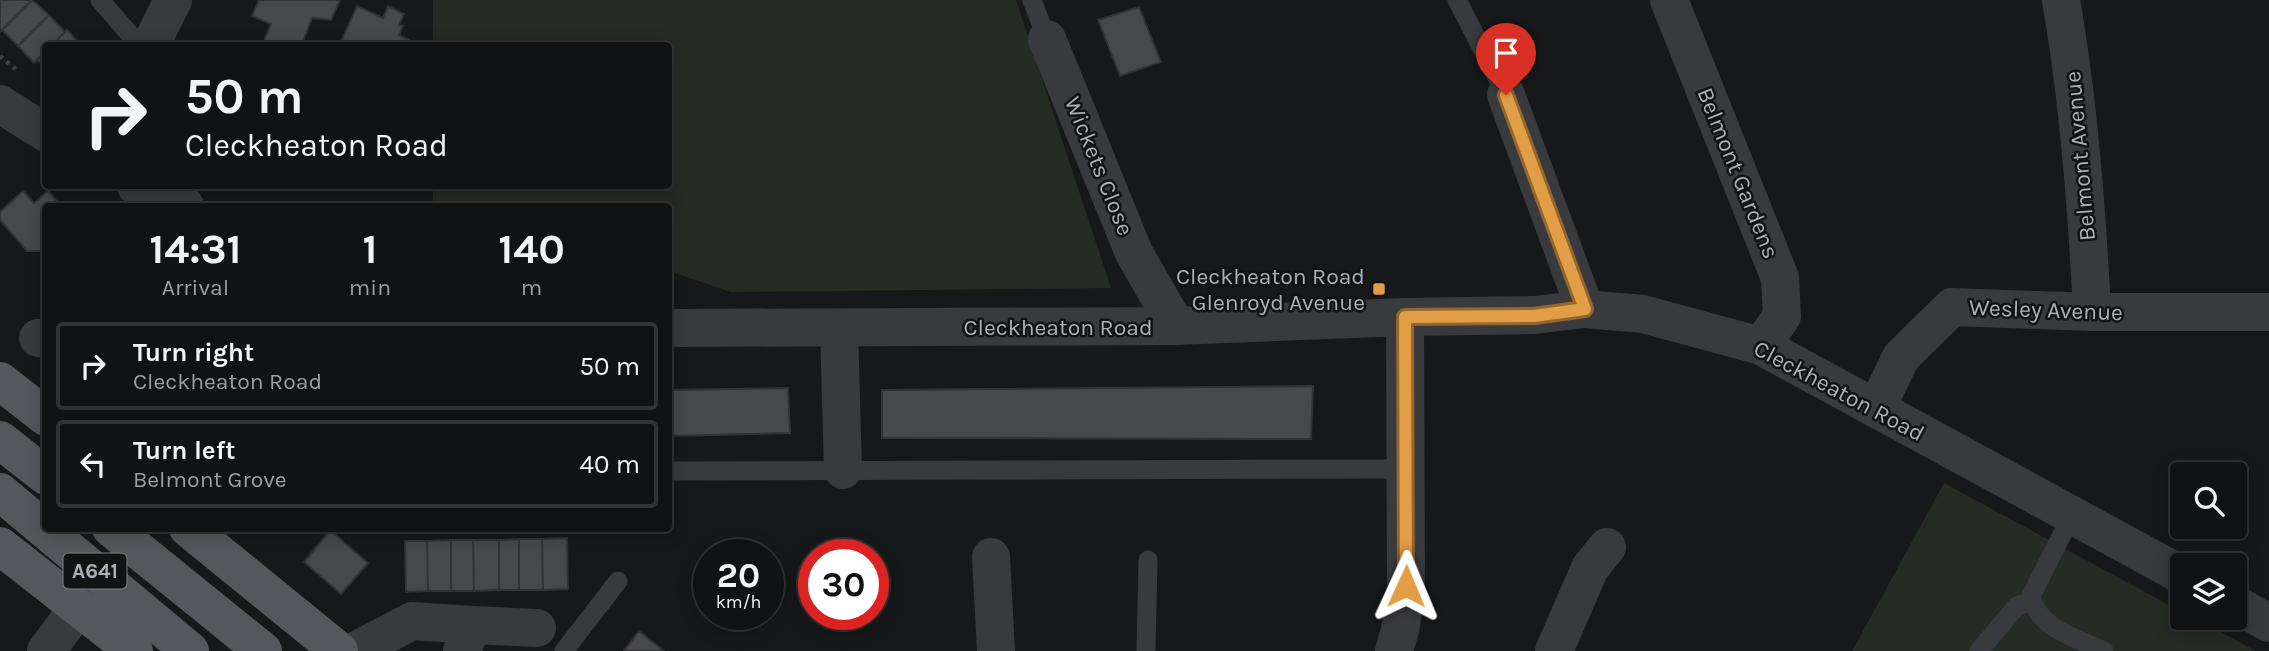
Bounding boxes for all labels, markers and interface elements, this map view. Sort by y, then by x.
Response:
pin [1476,23,1536,95]
icon: arrive [1487,34,1525,72]
text: 50 m [185,68,303,125]
icon: right [70,70,161,161]
street label: Belmont Avenue [2059,70,2101,242]
street label: Belmont Gardens [1691,84,1785,262]
street label: Wickets Close [1059,93,1139,239]
text: Cleckheaton Road [185,127,448,164]
text: 14:31 [149,224,242,274]
text: 1 [362,224,377,274]
text: 140 [498,224,565,274]
place label: Cleckheaton Road Glenroyd Avenue [1176,263,1365,316]
text: Arrival [162,274,229,301]
text: min [349,274,391,301]
text: m [521,274,542,301]
marker: Cleckheaton Road Glenroyd Avenue [1371,281,1387,297]
street label: Wesley Avenue [1969,294,2123,326]
street label: Cleckheaton Road [963,314,1153,341]
street label: Cleckheaton Road [1749,335,1929,447]
text: Turn right [133,337,254,368]
icon: right [74,347,112,385]
text: 50 m [579,351,640,382]
text: Cleckheaton Road [133,368,322,395]
text: Turn left [133,435,235,466]
icon: left [74,445,112,483]
text: 40 m [580,449,640,480]
map controls [2170,462,2247,630]
button: search [2170,462,2247,539]
text: Belmont Grove [133,466,287,493]
speed limit sign: 30 [798,539,889,630]
position arrow [1369,549,1443,623]
button: layers [2170,553,2247,630]
road number: A641 [64,554,126,588]
text: 20 [717,555,760,596]
text: km/h [716,591,761,613]

